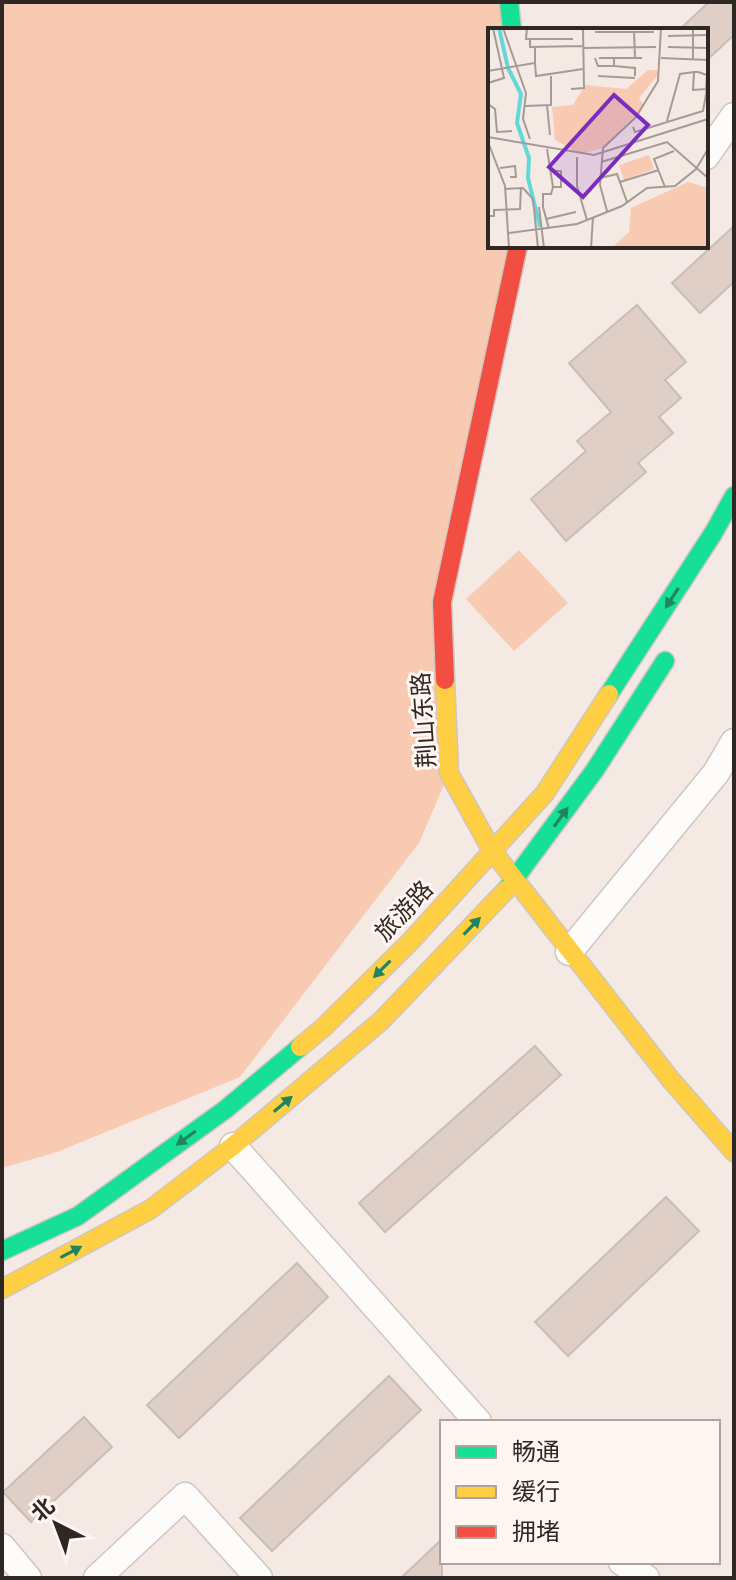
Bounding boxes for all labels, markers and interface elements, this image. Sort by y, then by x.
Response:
inset map [488,28,708,248]
one-way arrow [664,587,679,608]
street label: 荆山东路 [406,671,441,769]
one-way arrow [553,806,569,828]
street label: 旅游路 [368,874,439,947]
one-way arrow [462,917,481,936]
one-way arrow [374,959,392,978]
one-way arrow [272,1096,292,1113]
one-way arrow [175,1130,196,1145]
one-way arrow [59,1246,82,1259]
legend [440,1420,720,1564]
text: 畅通 [512,1437,560,1466]
text: 缓行 [512,1477,560,1506]
north arrow [16,1484,96,1564]
text: 北 [26,1492,59,1526]
text: 拥堵 [512,1517,560,1546]

